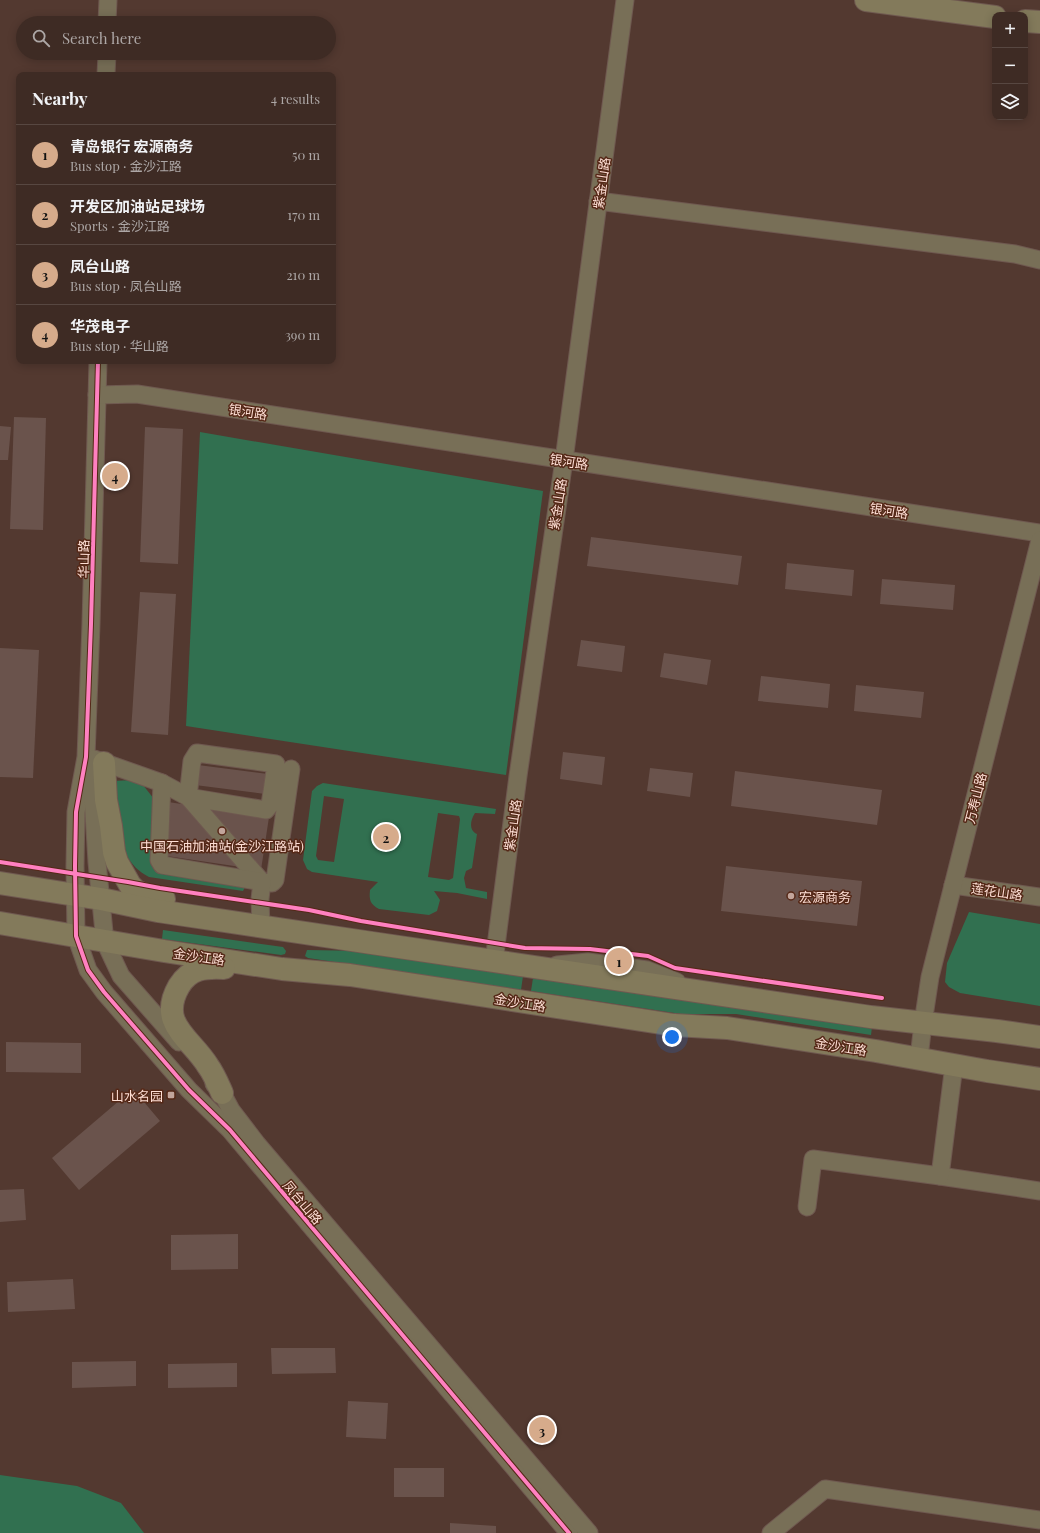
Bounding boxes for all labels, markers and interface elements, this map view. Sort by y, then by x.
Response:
map controls [992,12,1028,120]
button: + [992,12,1028,48]
search box [16,16,336,60]
icon: search [30,27,52,49]
text: Search here [62,28,141,48]
button: − [992,48,1028,84]
button: layers [992,84,1028,120]
text: Nearby [32,87,87,109]
text: 4 results [271,90,320,107]
text: 青岛银行 宏源商务 [70,136,194,156]
text: 1 [43,146,47,163]
text: 50 m [292,146,320,163]
street label: 紫金山路 [589,156,613,210]
text: Bus stop · 金沙江路 [70,157,182,174]
text: 开发区加油站足球场 [70,196,205,216]
text: 2 [42,206,48,223]
text: 170 m [287,206,320,223]
text: Sports · 金沙江路 [70,217,170,234]
text: 凤台山路 [70,256,130,276]
text: 3 [42,266,48,283]
text: 210 m [286,266,320,283]
text: Bus stop · 凤台山路 [70,277,182,294]
text: 华茂电子 [70,316,130,336]
text: 4 [42,326,48,343]
text: 390 m [285,326,320,343]
text: Bus stop · 华山路 [70,337,169,354]
street label: 银河路 [227,400,269,422]
street label: 银河路 [548,450,590,472]
pin: 4 [102,461,128,491]
street label: 紫金山路 [545,477,569,531]
street label: 银河路 [868,499,910,521]
street label: 华山路 [74,539,92,579]
street label: 万寿山路 [960,771,990,825]
street label: 紫金山路 [500,798,524,852]
pin: 2 [373,822,399,852]
marker: 中国石油加油站(金沙江路站) [217,826,227,836]
place label: 中国石油加油站(金沙江路站) [140,837,304,854]
street label: 莲花山路 [970,879,1024,903]
place label: 宏源商务 [799,888,851,905]
marker: 宏源商务 [786,891,796,901]
street label: 金沙江路 [172,944,226,968]
pin: 1 [606,946,632,976]
street label: 金沙江路 [493,990,547,1014]
your location [662,1027,682,1047]
street label: 金沙江路 [814,1034,868,1058]
place label: 山水名园 [111,1087,163,1104]
marker: 山水名园 [166,1090,176,1100]
street label: 凤台山路 [280,1177,326,1227]
pin: 3 [529,1415,555,1445]

